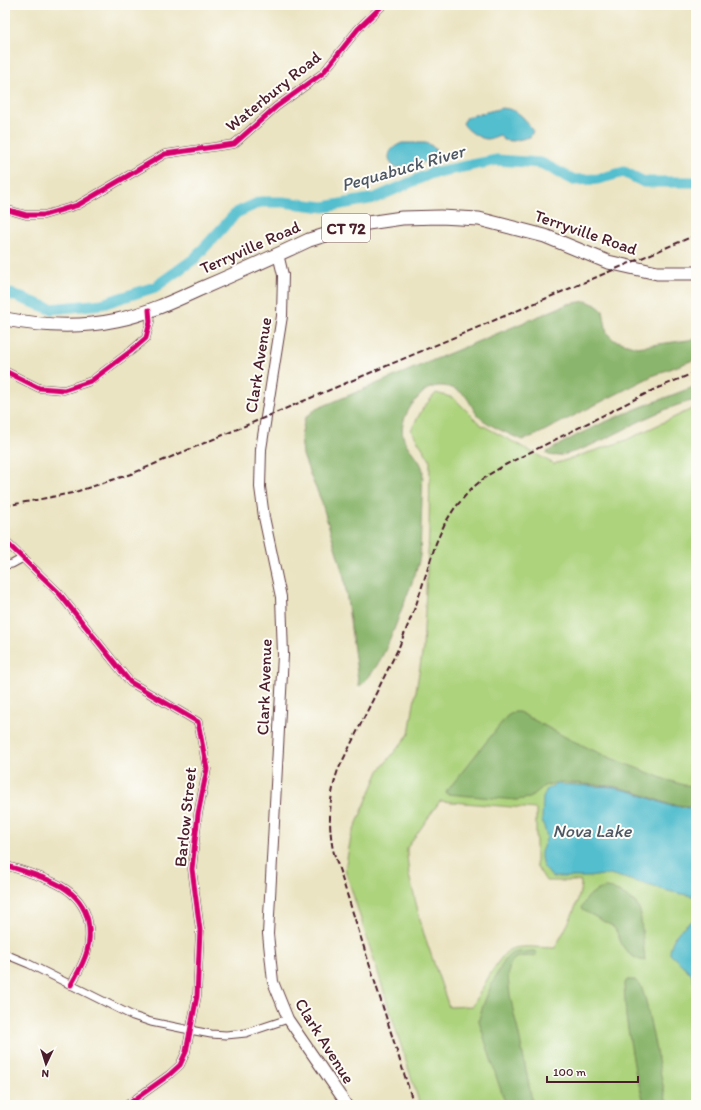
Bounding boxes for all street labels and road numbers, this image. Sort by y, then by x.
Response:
street label: Waterbury Road [221,46,325,136]
street label: Terryville Road [532,205,641,259]
road number: CT 72 [322,214,370,242]
street label: Terryville Road [197,216,304,278]
street label: Clark Avenue [241,316,275,414]
street label: Clark Avenue [252,638,276,736]
street label: Barlow Street [170,766,200,868]
street label: Clark Avenue [291,995,359,1087]

